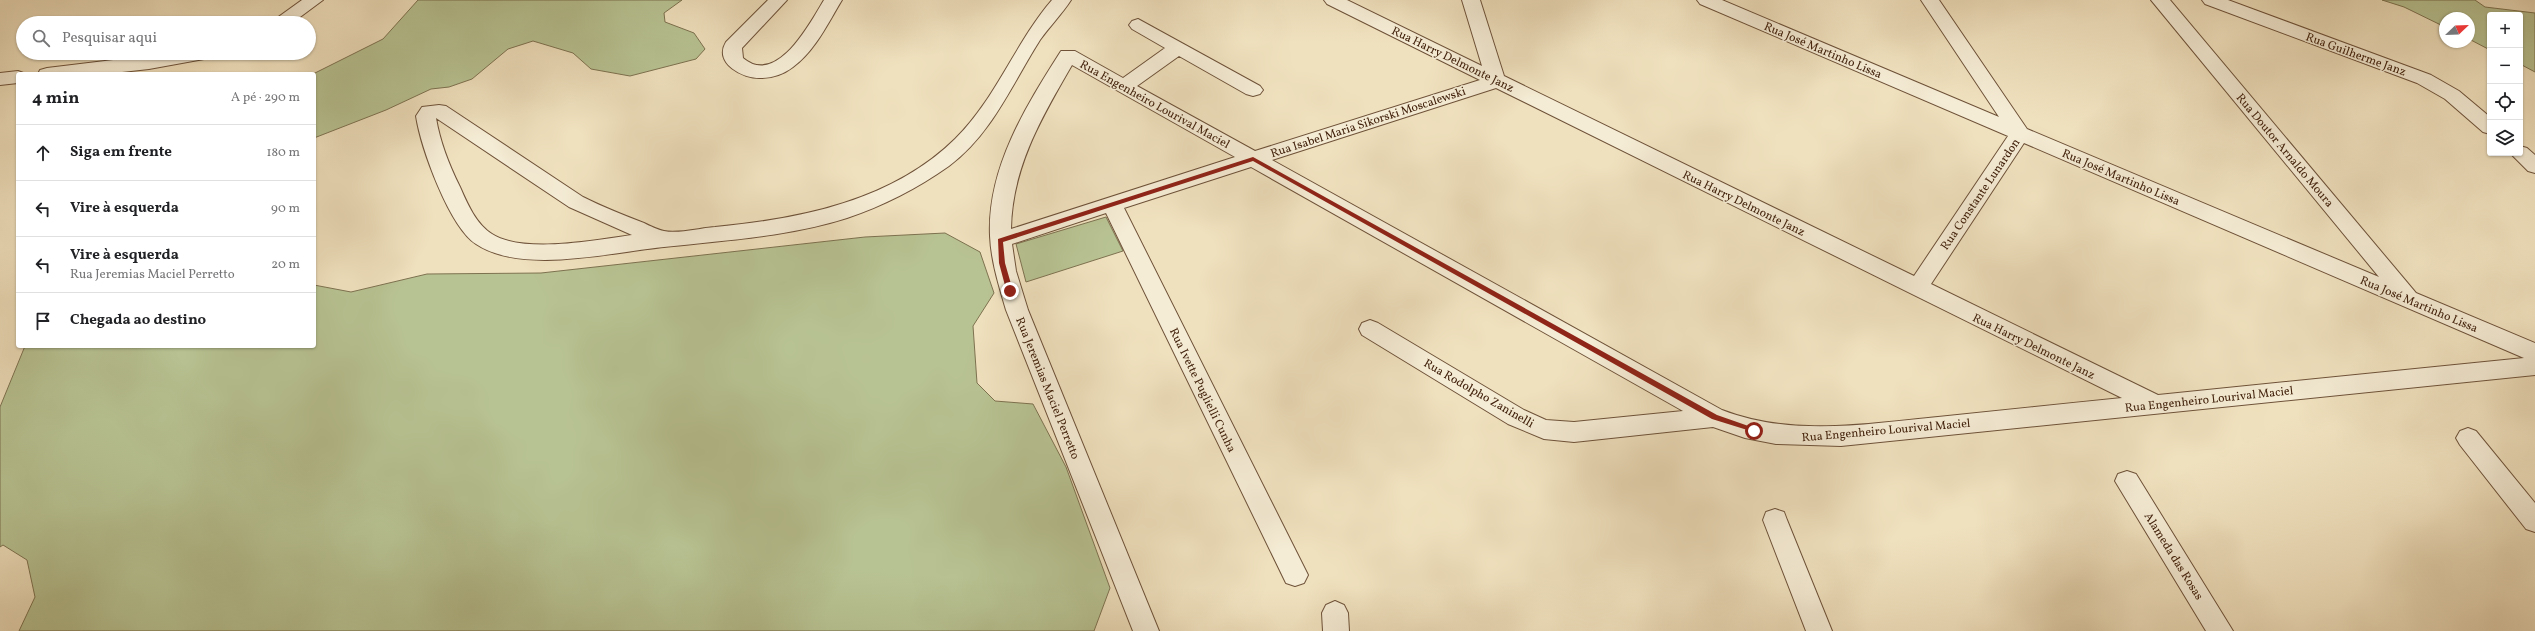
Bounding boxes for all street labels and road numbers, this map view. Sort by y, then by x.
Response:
street label: Rua José Martinho Lissa [1761,19,1884,83]
street label: Rua Harry Delmonte Janz [1389,23,1516,97]
street label: Rua Guilherme Janz [2303,29,2408,81]
street label: Rua Engenheiro Lourival Maciel [1077,57,1233,153]
street label: Rua Isabel Maria Sikorski Moscalewski [1269,84,1468,162]
street label: Rua Doutor Arnaldo Moura [2232,90,2337,211]
street label: Rua Constante Lunardon [1937,136,2024,253]
street label: Rua José Martinho Lissa [2059,146,2182,210]
street label: Rua Harry Delmonte Janz [1680,167,1807,241]
street label: Rua José Martinho Lissa [2357,273,2480,337]
street label: Rua Harry Delmonte Janz [1970,310,2097,384]
street label: Rua Jeremias Maciel Perretto [1011,315,1083,462]
street label: Rua Ivette Puglielli Cunha [1165,326,1239,455]
street label: Rua Rodolpho Zaninelli [1420,356,1537,432]
street label: Rua Engenheiro Lourival Maciel [2124,383,2294,417]
street label: Rua Engenheiro Lourival Maciel [1801,416,1971,446]
street label: Alameda das Rosas [2140,510,2207,603]

